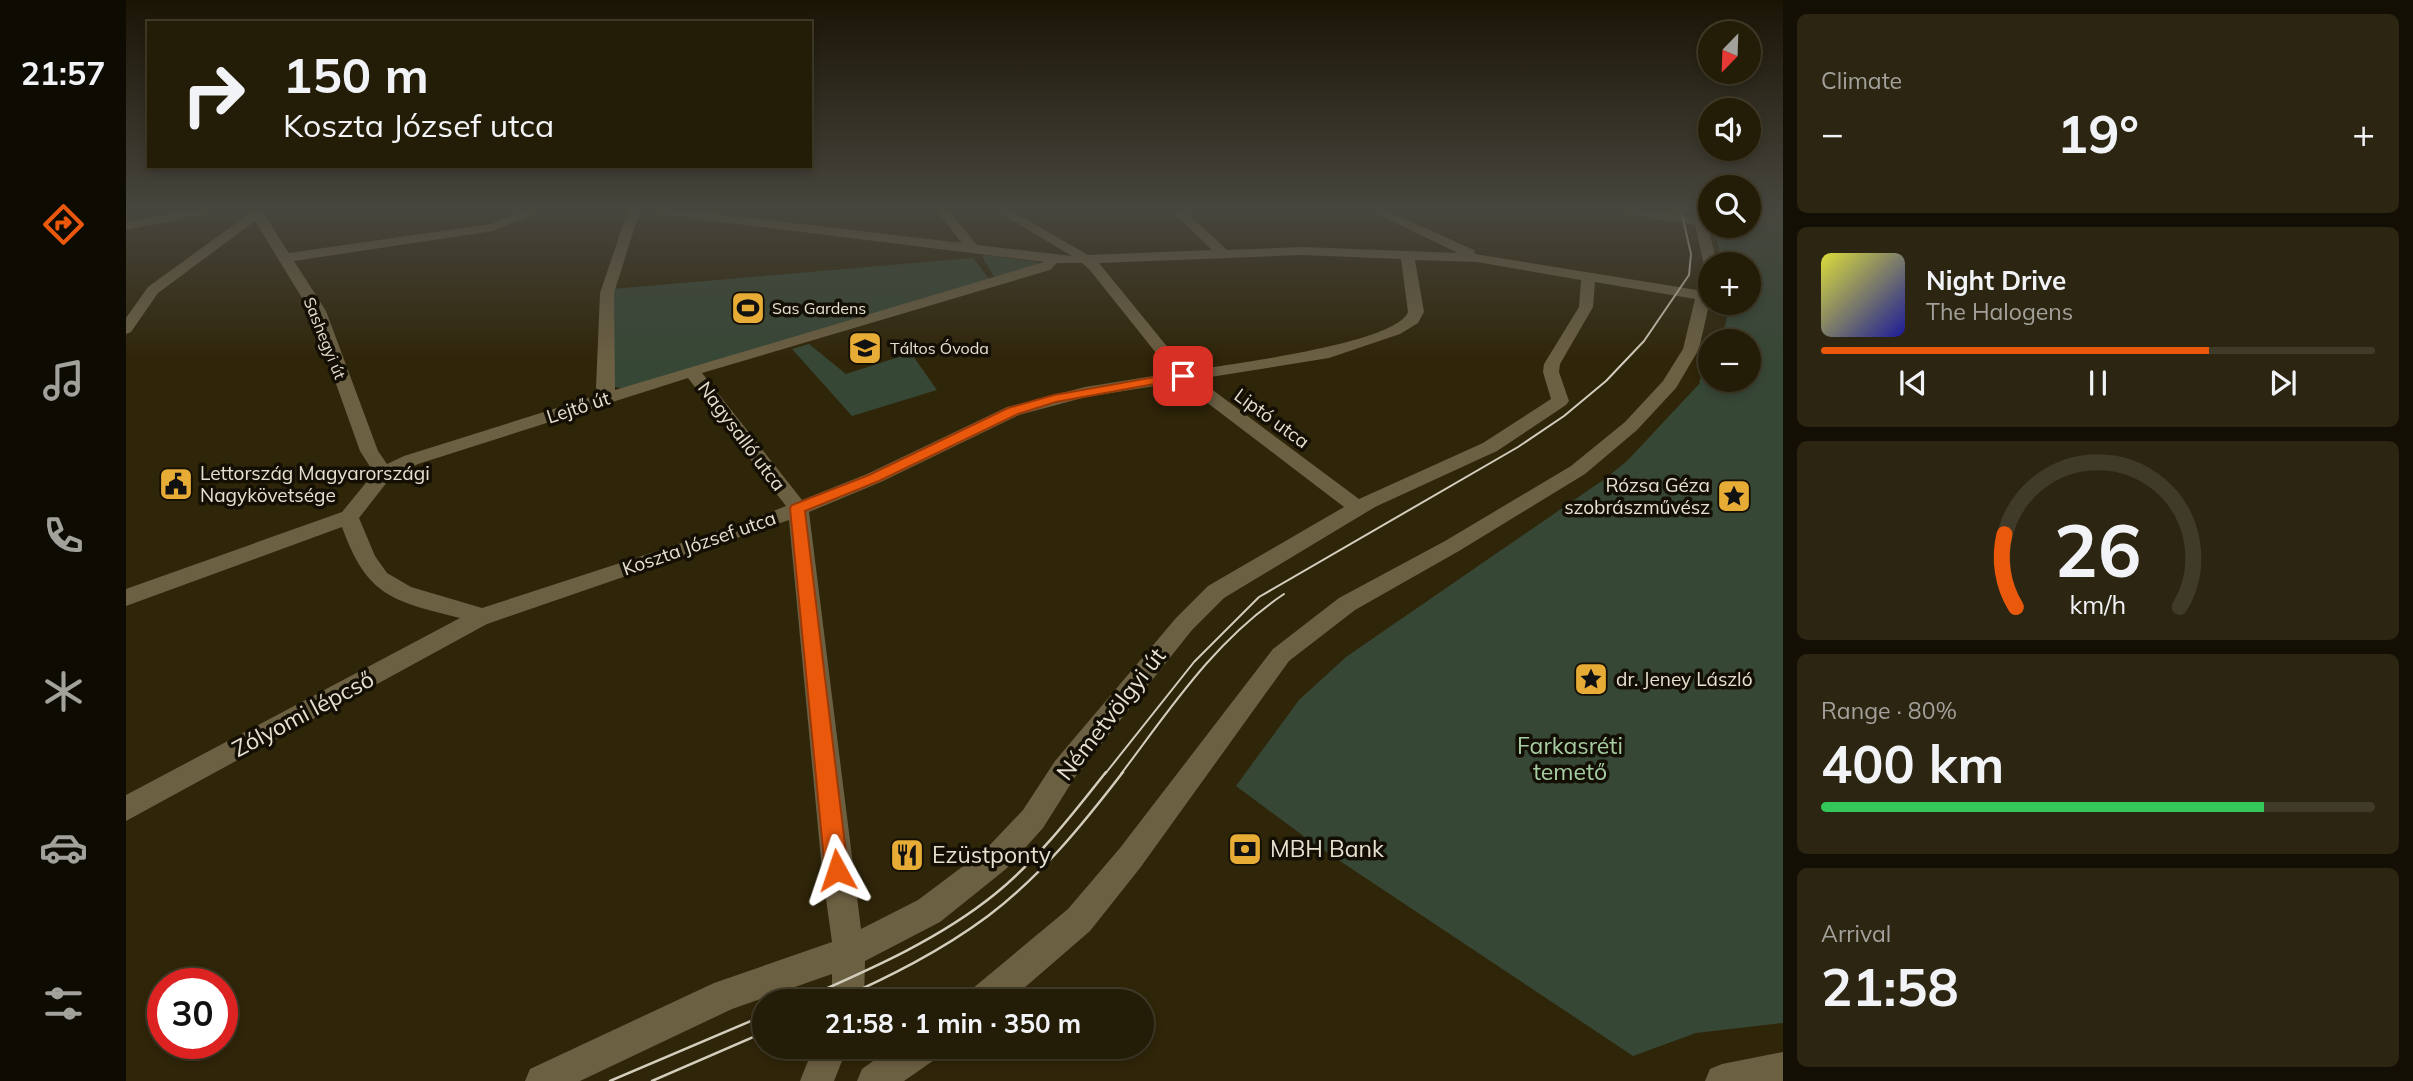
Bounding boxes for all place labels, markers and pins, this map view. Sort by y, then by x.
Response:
sports icon: Sas Gardens [729,289,767,327]
place label: Sas Gardens [772,298,866,318]
school or university icon: Táltos Óvoda [846,329,884,367]
place label: Táltos Óvoda [890,338,989,358]
pin [1153,346,1213,406]
place label: Lettország Magyarországi Nagykövetsége [200,461,430,507]
public building icon: Lettország Magyarországi Nagykövetsége [157,465,195,503]
place label: Rózsa Géza szobrászművész [1564,473,1710,519]
place icon: Rózsa Géza szobrászművész [1715,477,1753,515]
place icon: dr. Jeney László [1572,660,1610,698]
place label: dr. Jeney László [1616,667,1752,691]
bank icon: MBH Bank [1226,830,1264,868]
place label: MBH Bank [1270,834,1385,863]
restaurant icon: Ezüstponty [888,836,926,874]
place label: Ezüstponty [932,840,1051,869]

